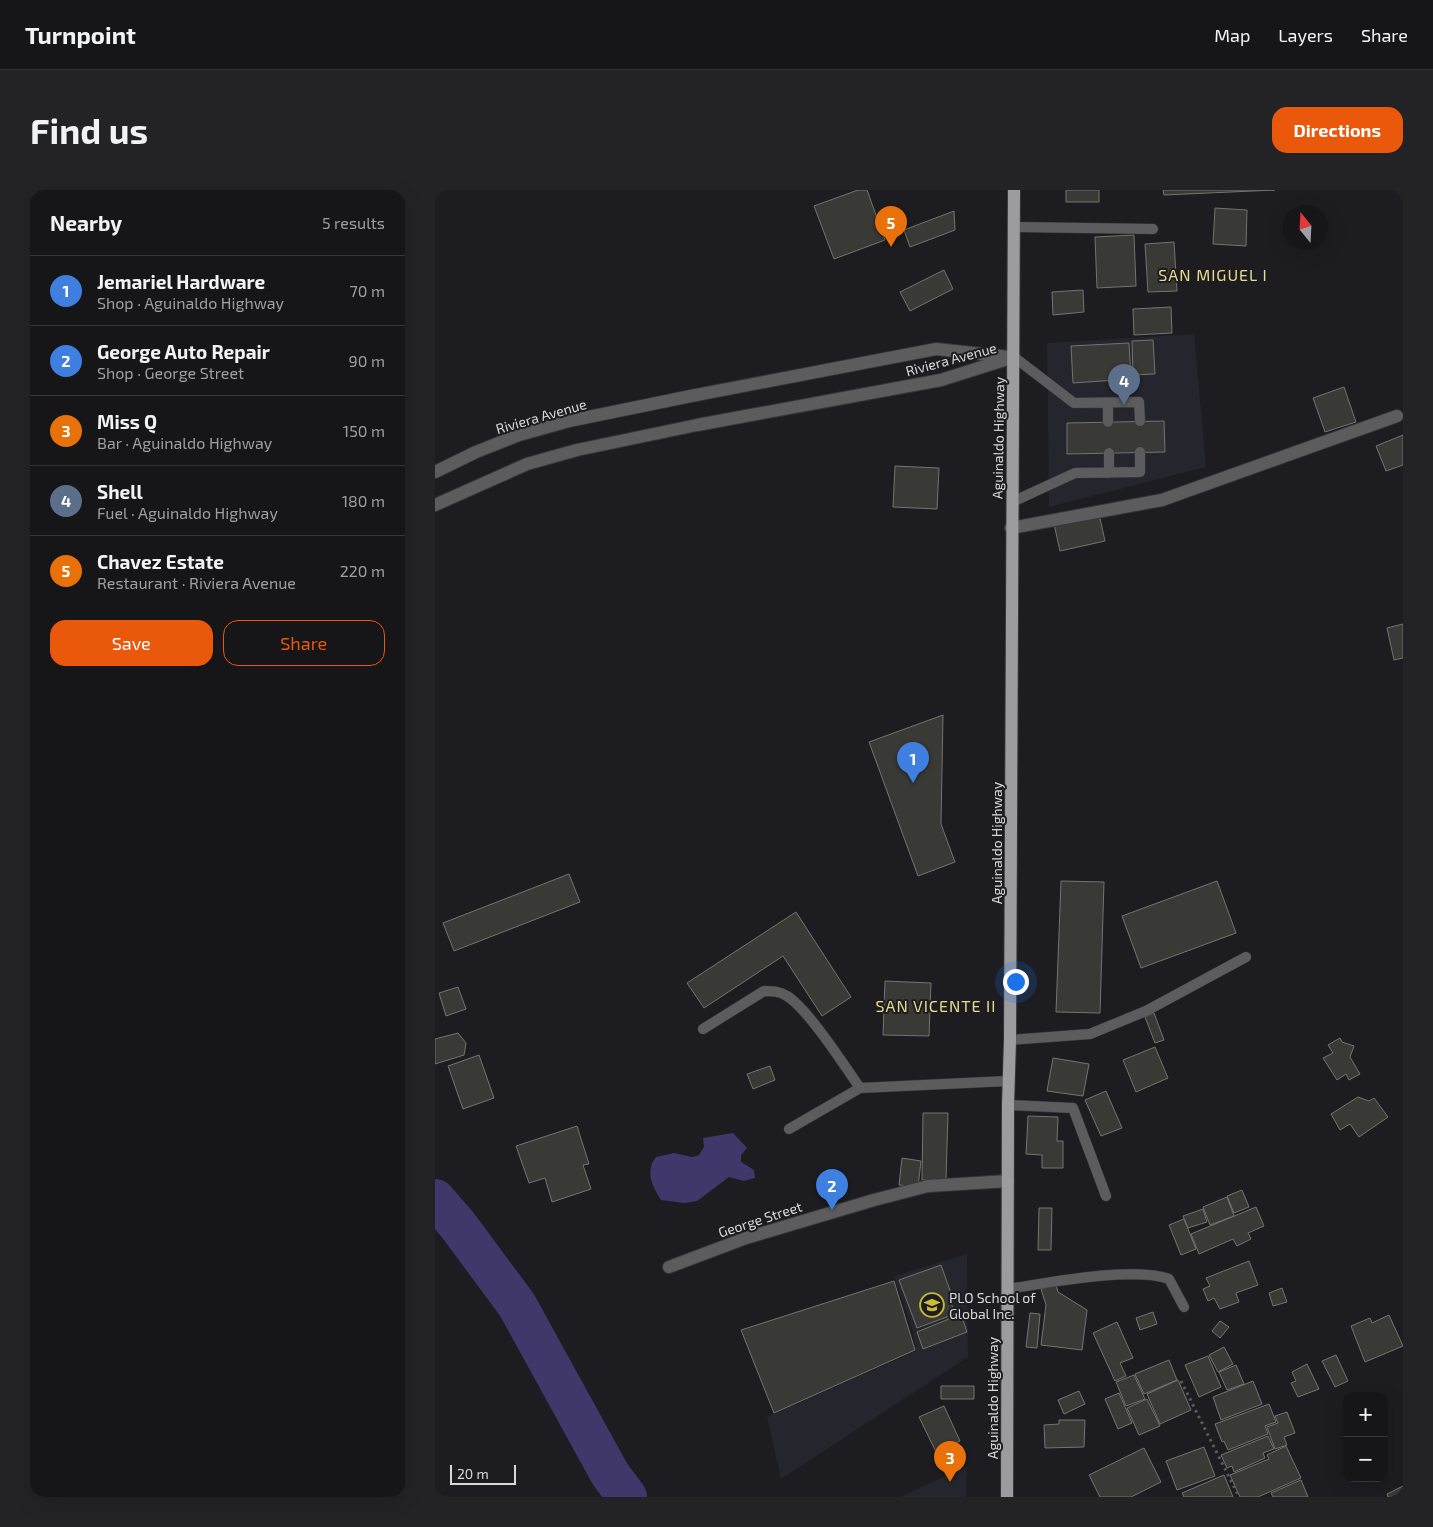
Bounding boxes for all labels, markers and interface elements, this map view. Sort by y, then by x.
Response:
text: Turnpoint [25,20,136,49]
text: Map [1214,24,1250,46]
text: Layers [1278,24,1333,46]
text: Share [1361,24,1408,46]
button: Directions [1272,107,1403,153]
text: Find us [30,109,148,151]
north arrow [1283,205,1328,250]
pin: 5 [875,206,907,247]
text: Nearby [50,210,122,235]
text: 5 results [322,213,385,232]
district label: SAN MIGUEL I [1158,265,1268,284]
text: Jemariel Hardware [97,270,265,293]
text: 1 [63,281,69,300]
text: 70 m [350,281,385,300]
text: Shop · Aguinaldo Highway [97,293,284,312]
street label: Riviera Avenue [904,339,998,379]
text: George Auto Repair [97,340,270,363]
text: 2 [61,351,71,370]
text: 90 m [349,351,385,370]
text: Shop · George Street [97,363,244,382]
pin: 4 [1108,364,1140,405]
street label: Aguinaldo Highway [988,376,1008,499]
street label: Riviera Avenue [494,395,588,437]
text: Miss Q [97,410,157,433]
text: 3 [61,421,71,440]
text: 150 m [343,421,385,440]
text: Bar · Aguinaldo Highway [97,433,272,452]
text: Shell [97,480,143,503]
text: 4 [61,491,71,510]
text: 180 m [342,491,385,510]
text: Fuel · Aguinaldo Highway [97,503,278,522]
text: Chavez Estate [97,550,224,573]
text: 5 [62,561,70,580]
text: 220 m [340,561,385,580]
text: Restaurant · Riviera Avenue [97,573,296,592]
button: Save [50,620,213,666]
button: Share [223,620,385,666]
pin: 1 [897,742,929,783]
street label: Aguinaldo Highway [988,781,1005,904]
your location [1003,969,1029,995]
district label: SAN VICENTE II [876,996,996,1015]
pin: 2 [816,1169,848,1210]
street label: George Street [716,1197,804,1241]
place label: PLO School of Global Inc. [949,1289,1036,1322]
school or university icon: PLO School of Global Inc. [919,1292,945,1318]
street label: Aguinaldo Highway [984,1336,1001,1459]
map controls [1343,1392,1388,1482]
button: + [1343,1392,1388,1437]
button: − [1343,1437,1388,1482]
pin: 3 [934,1441,966,1482]
scale bar [450,1462,516,1485]
text: 20 m [457,1465,489,1482]

